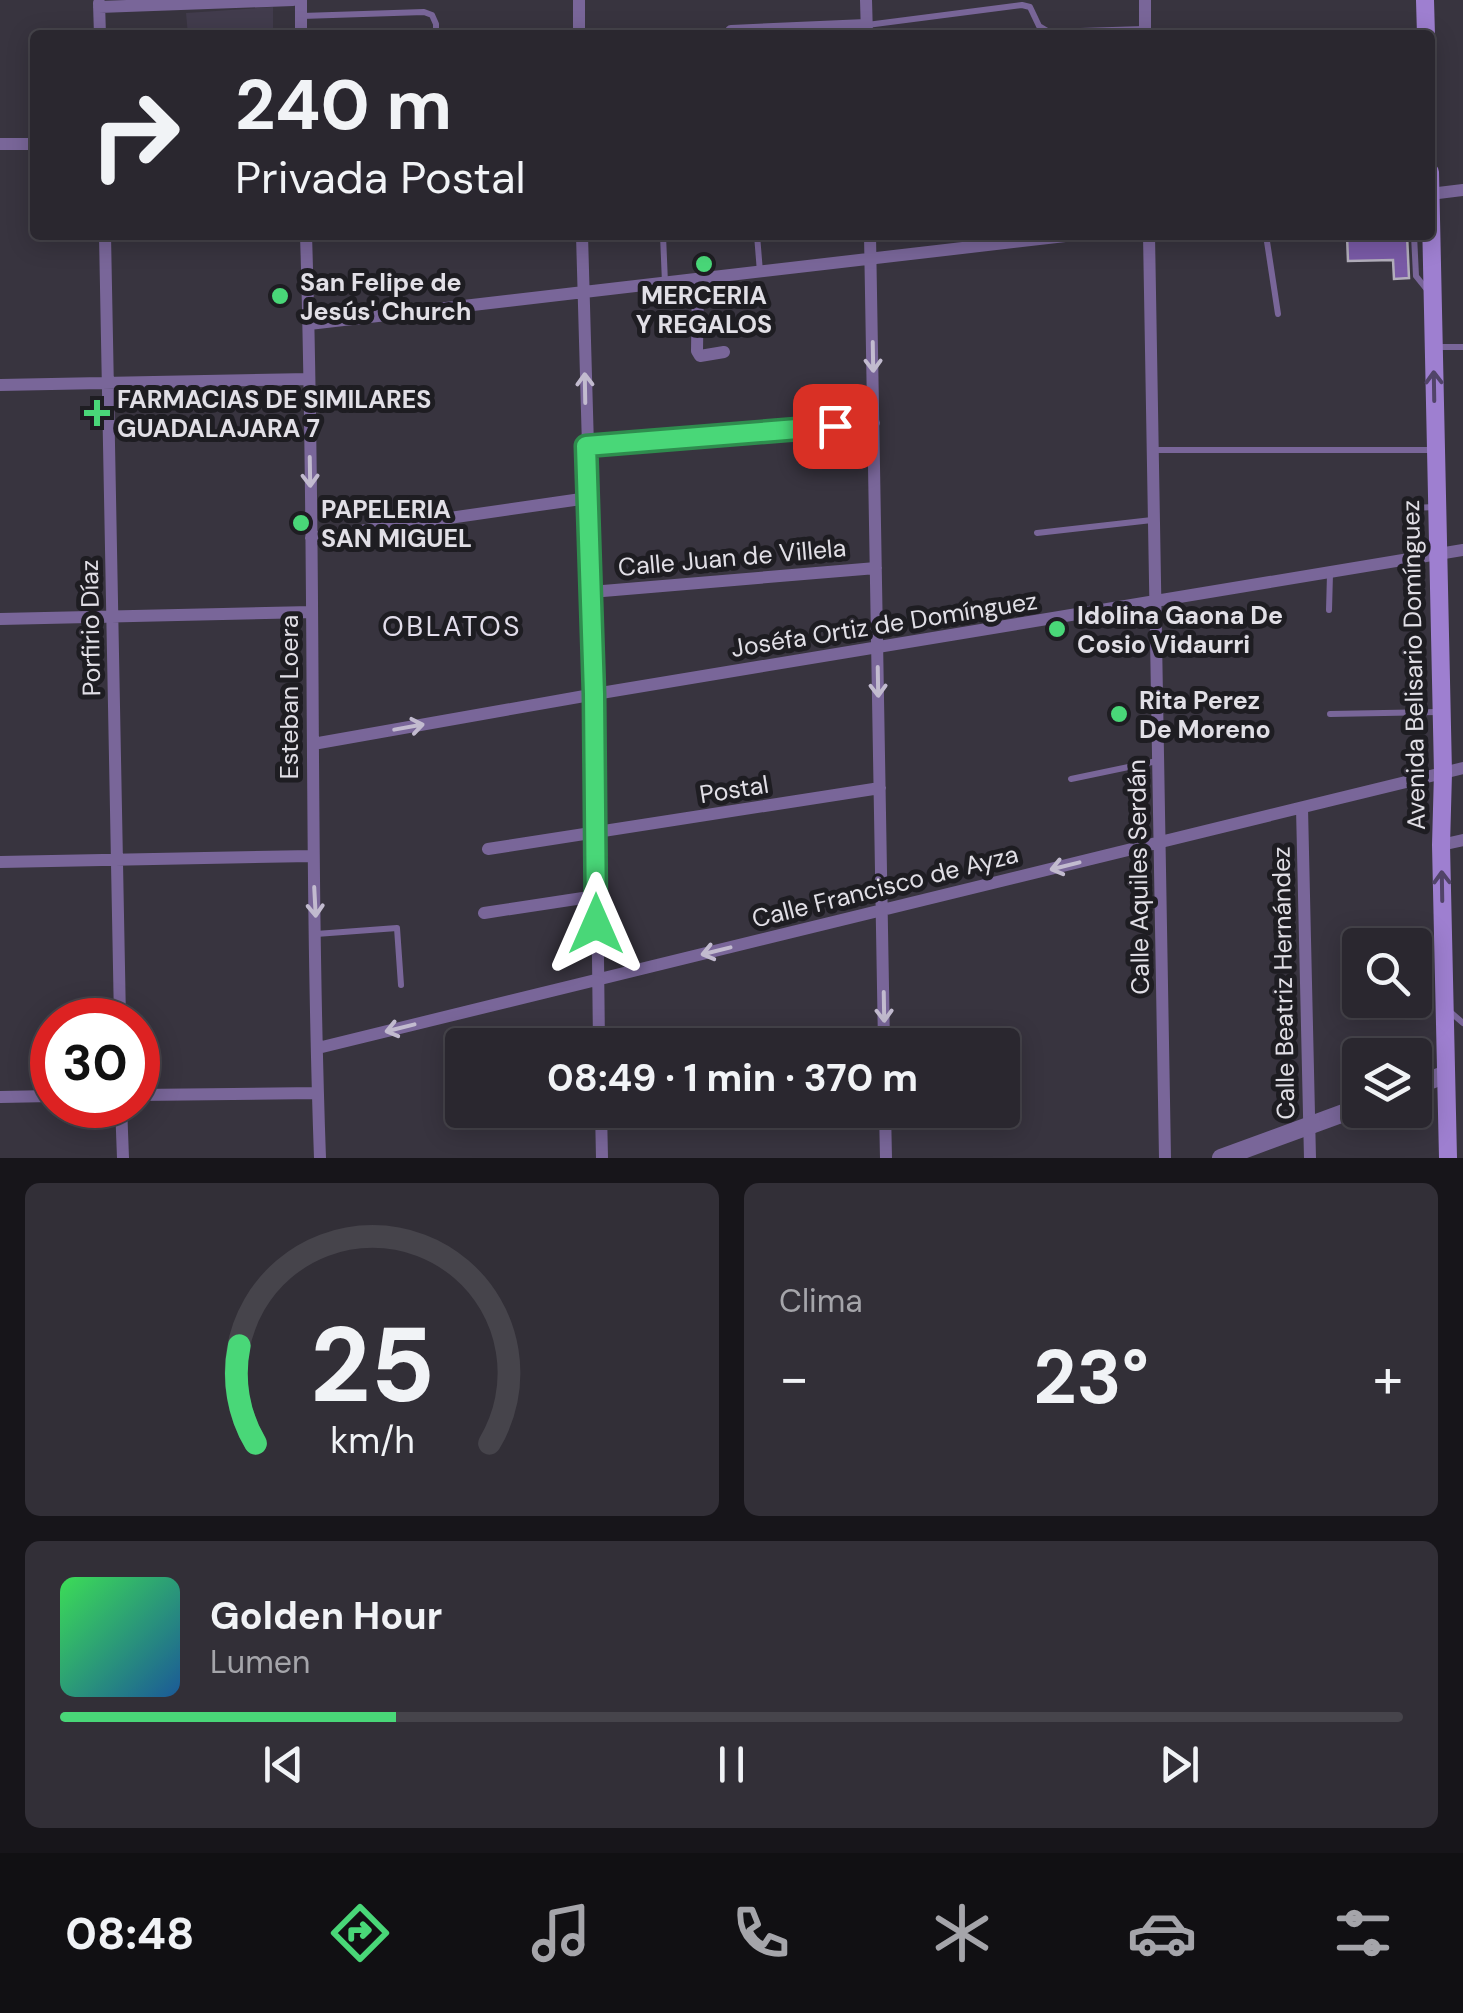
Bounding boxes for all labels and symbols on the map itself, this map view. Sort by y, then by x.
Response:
marker: MERCERIA Y REGALOS [693,253,715,275]
place label: San Felipe de Jesús' Church [300,266,471,328]
place label: MERCERIA Y REGALOS [636,279,772,341]
marker: San Felipe de Jesús' Church [269,285,291,307]
one-way arrow [863,340,882,372]
one-way arrow [1424,370,1444,402]
one-way arrow [575,372,594,404]
place label: FARMACIAS DE SIMILARES GUADALAJARA 7 [117,383,431,445]
pin [793,384,878,469]
marker: FARMACIAS DE SIMILARES GUADALAJARA 7 [86,402,108,424]
one-way arrow [300,456,320,488]
place label: PAPELERIA SAN MIGUEL [321,493,472,555]
street label: Avenida Belisario Domínguez [1394,500,1433,830]
marker: PAPELERIA SAN MIGUEL [290,512,312,534]
street label: Calle Juan de Villela [617,531,847,584]
street label: Porfirio Díaz [73,559,108,697]
street label: Joséfa Ortiz de Domínguez [729,584,1040,665]
place label: Idolina Gaona De Cosio Vidaurri [1077,599,1283,661]
district label: OBLATOS [382,608,522,645]
street label: Esteban Loera [273,615,306,779]
marker: Idolina Gaona De Cosio Vidaurri [1046,618,1068,640]
one-way arrow [869,665,888,697]
place label: Rita Perez De Moreno [1139,684,1271,746]
marker: Rita Perez De Moreno [1108,703,1130,725]
one-way arrow [392,717,425,736]
street label: Calle Aquiles Serdán [1120,759,1157,995]
street label: Postal [697,768,771,811]
street label: Calle Francisco de Ayza [749,837,1022,936]
street label: Calle Beatriz Hernández [1265,846,1302,1120]
one-way arrow [1050,858,1082,876]
one-way arrow [1432,870,1451,902]
position arrow [544,872,648,976]
one-way arrow [305,886,324,918]
one-way arrow [701,943,733,961]
one-way arrow [874,990,893,1022]
speed limit sign: 30 [30,998,160,1128]
one-way arrow [385,1020,417,1038]

